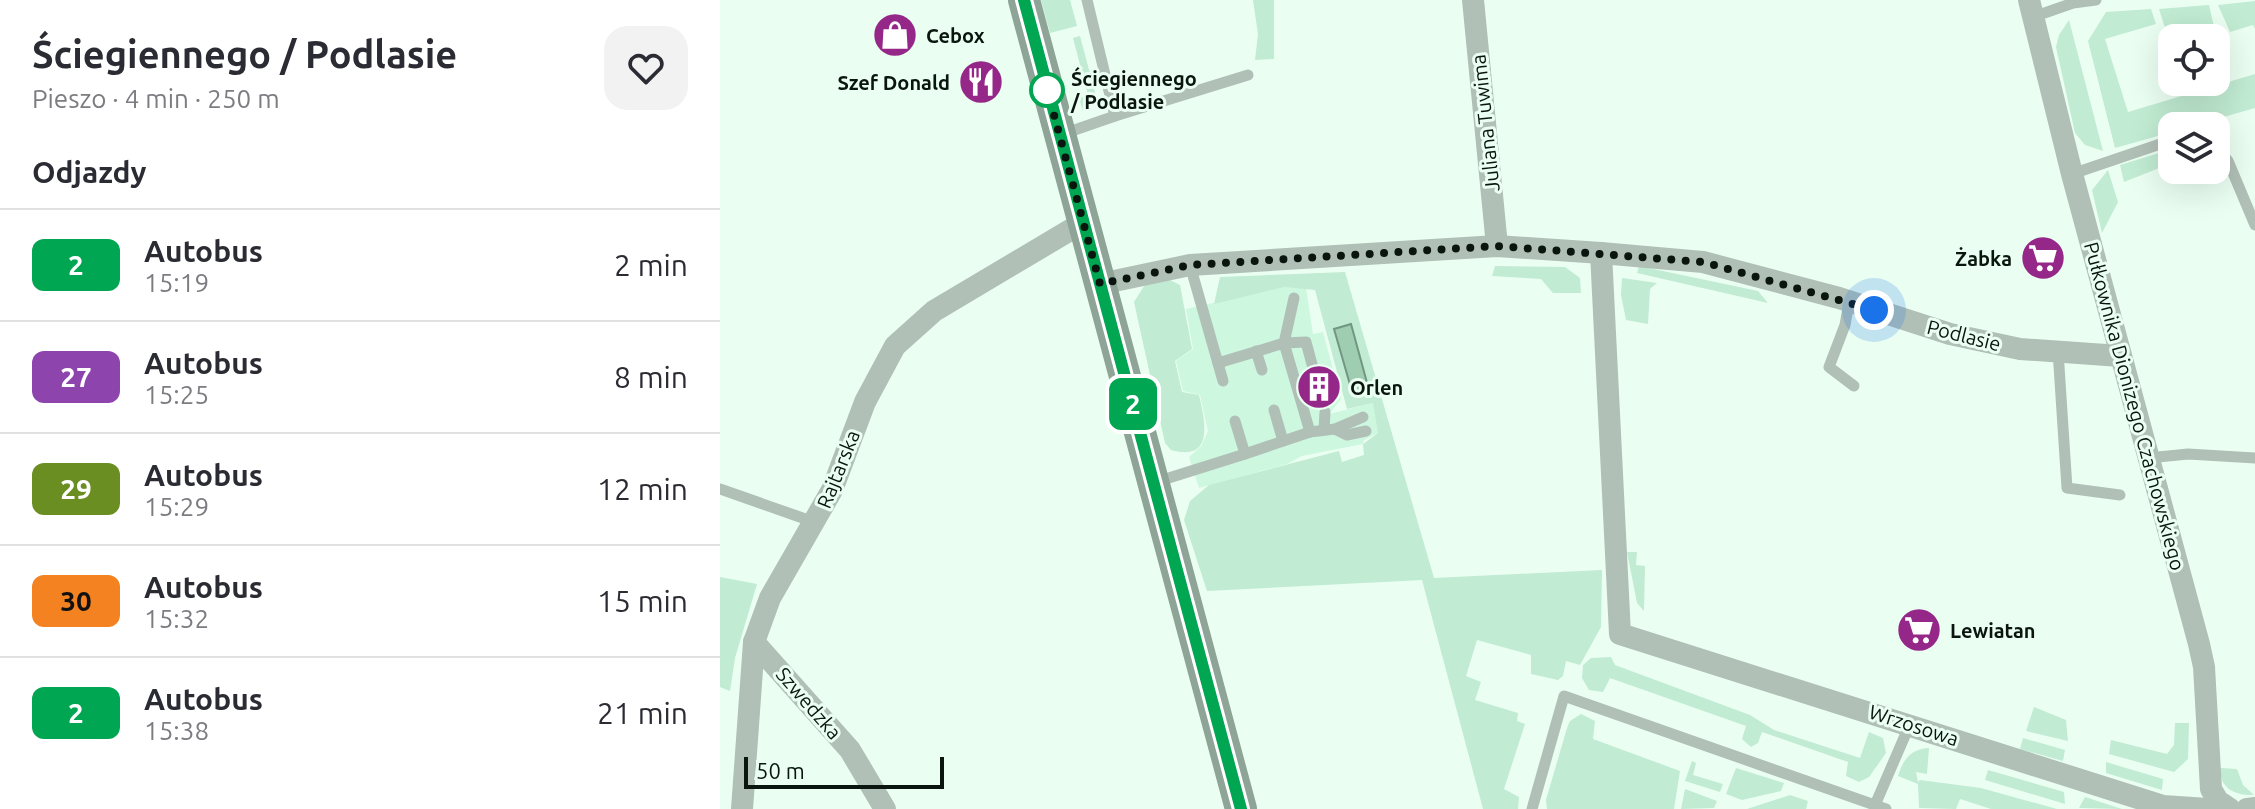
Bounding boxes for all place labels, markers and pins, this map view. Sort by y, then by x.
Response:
shop icon: Cebox [871,11,919,59]
place label: Cebox [926,24,985,47]
restaurant icon: Szef Donald [957,58,1005,106]
place label: Ściegiennego / Podlasie [1070,66,1197,113]
place label: Szef Donald [837,71,950,94]
marker: Ściegiennego / Podlasie [1030,73,1064,107]
supermarket icon: Żabka [2019,234,2067,282]
place label: Żabka [1955,247,2012,270]
building icon: Orlen [1295,363,1343,411]
place label: Orlen [1350,376,1403,399]
supermarket icon: Lewiatan [1895,606,1943,654]
place label: Lewiatan [1950,619,2035,642]

